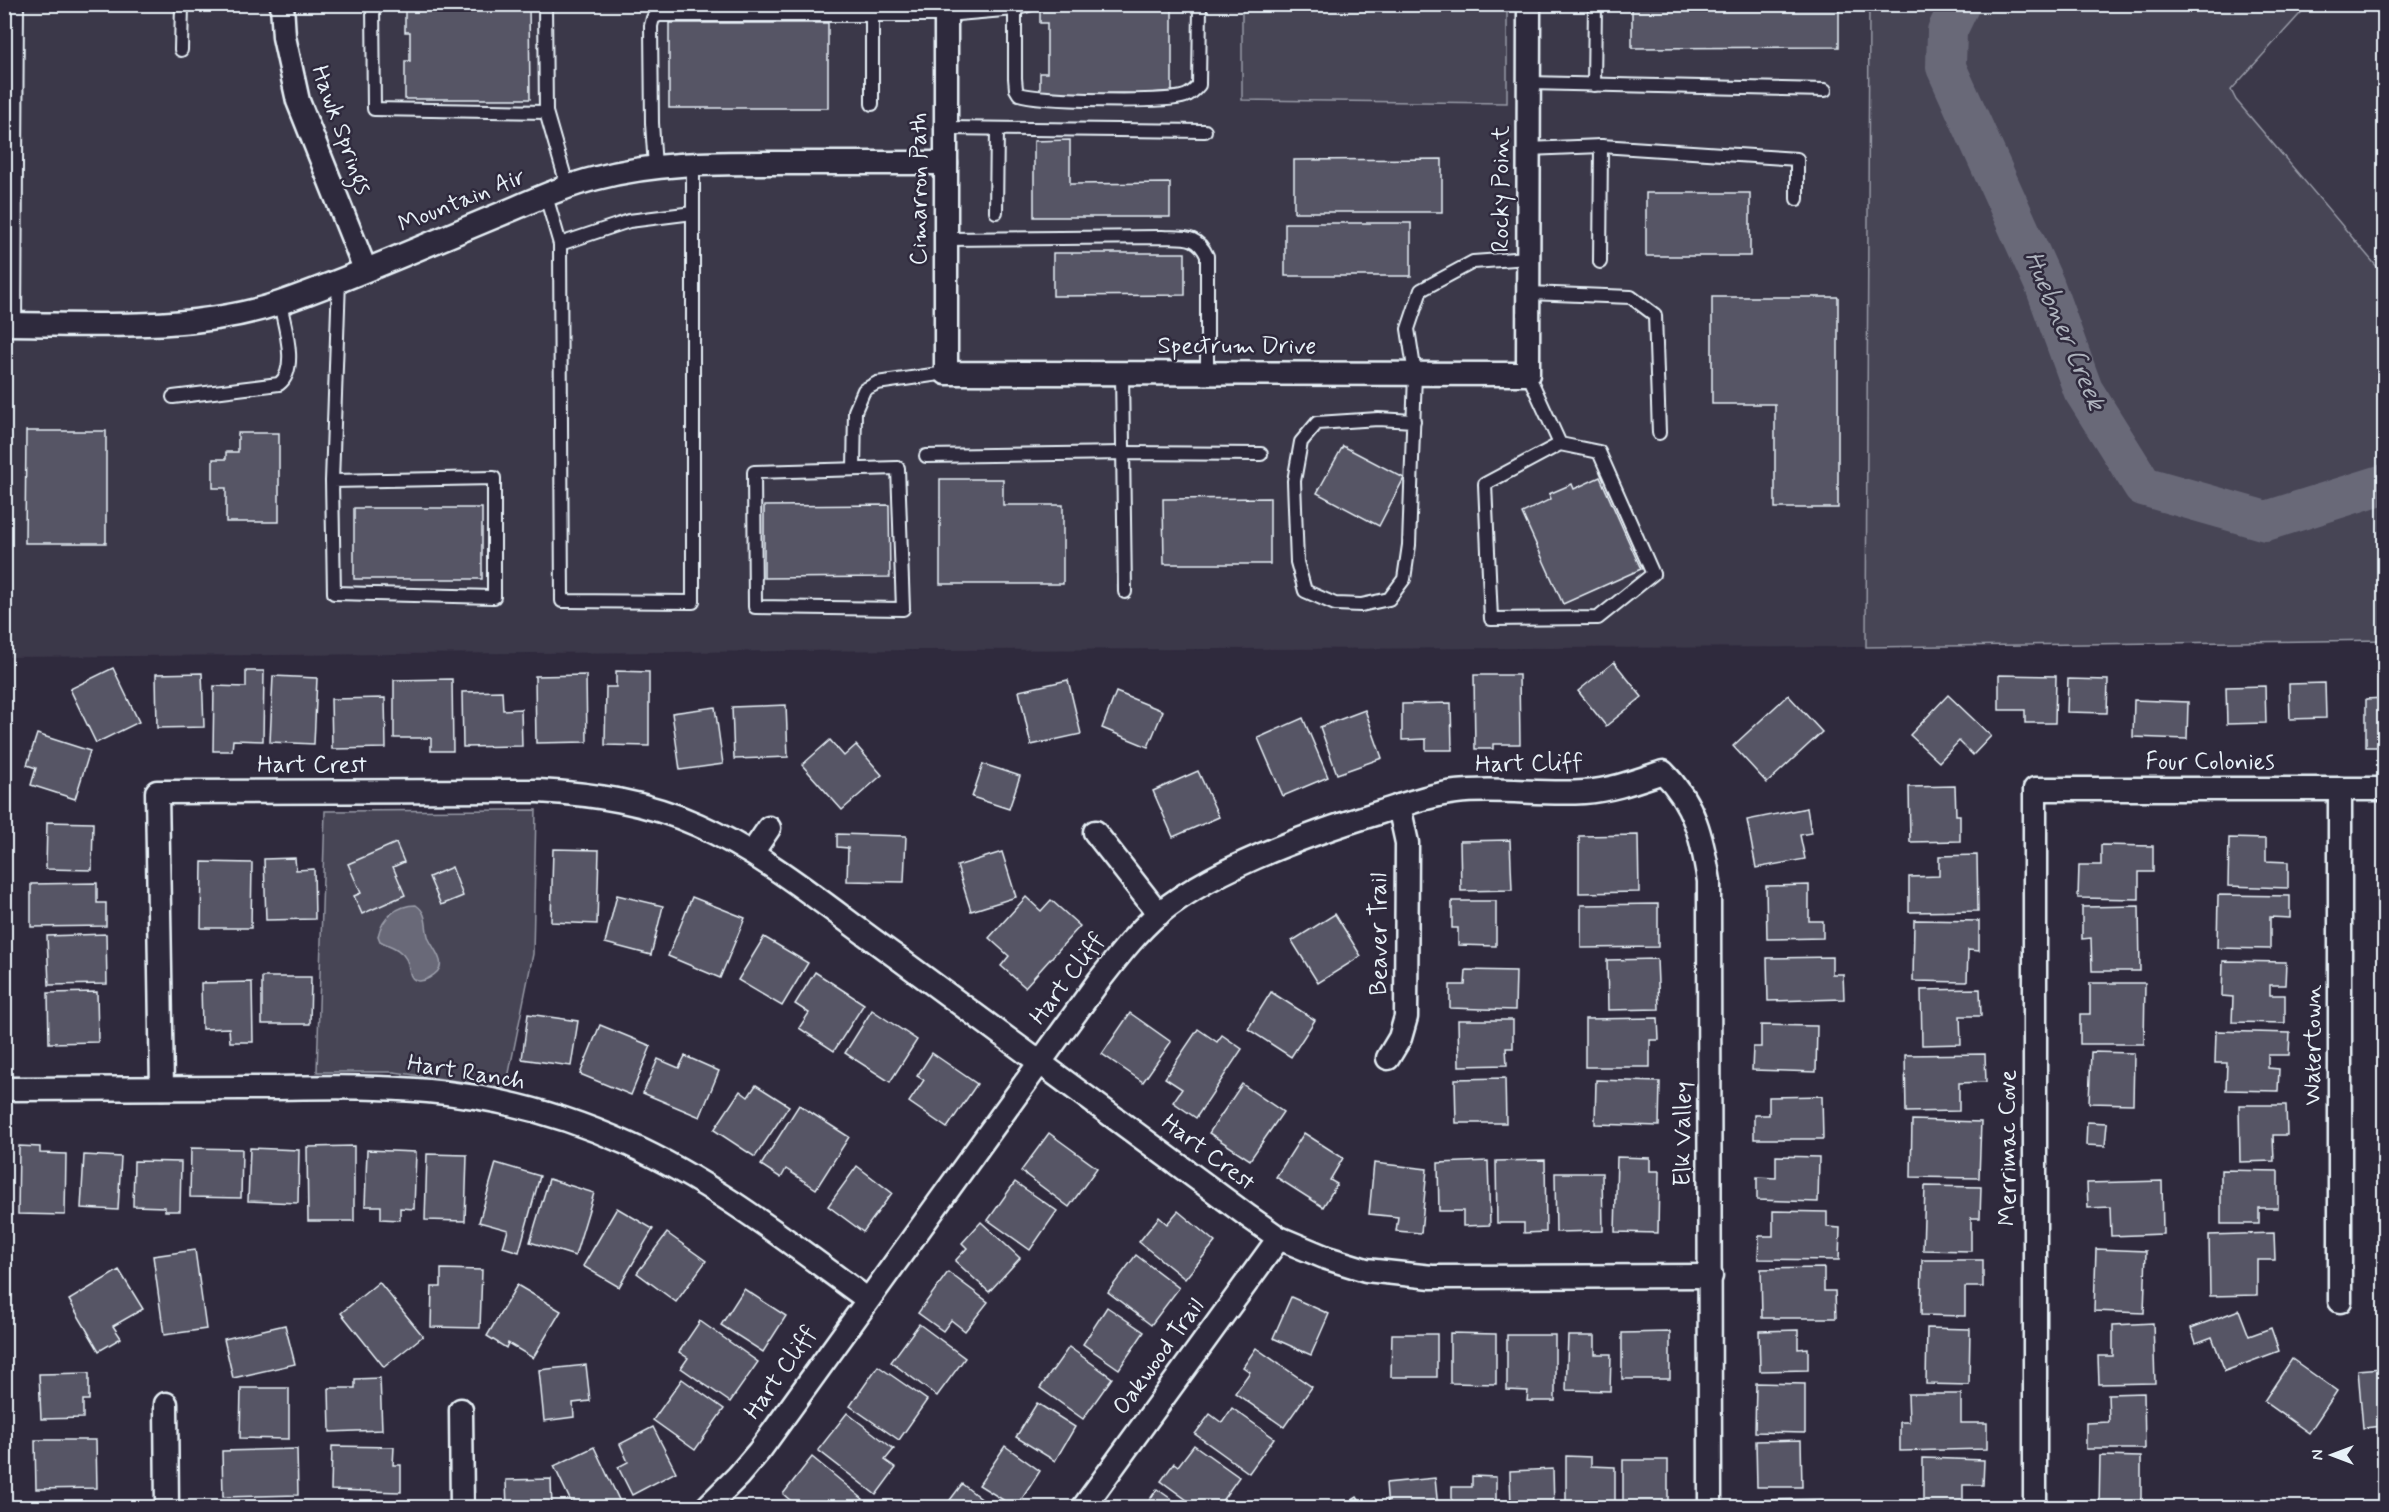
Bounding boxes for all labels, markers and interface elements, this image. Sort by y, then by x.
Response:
street label: Hawk Springs [300,61,379,200]
street label: Cimarron Path [904,113,935,265]
street label: Rocky Point [1486,126,1517,252]
street label: Mountain Air [394,161,530,241]
water label: Huebner Creek [2015,246,2114,417]
street label: Spectrum Drive [1158,331,1316,362]
street label: Four Colonies [2145,747,2275,778]
street label: Hart Cliff [1475,748,1583,780]
street label: Hart Crest [257,750,367,781]
street label: Beaver Trail [1364,873,1395,995]
street label: Hart Cliff [1023,927,1113,1031]
street label: Watertown [2298,984,2329,1105]
street label: Hart Ranch [405,1048,527,1098]
street label: Merrimac Cove [1993,1070,2024,1226]
street label: Elk Valley [1668,1082,1699,1186]
street label: Hart Crest [1155,1108,1261,1199]
street label: Oakwood Trail [1106,1292,1212,1422]
street label: Hart Cliff [737,1320,825,1426]
north arrow [2302,1425,2362,1485]
text: N [2308,1450,2329,1460]

